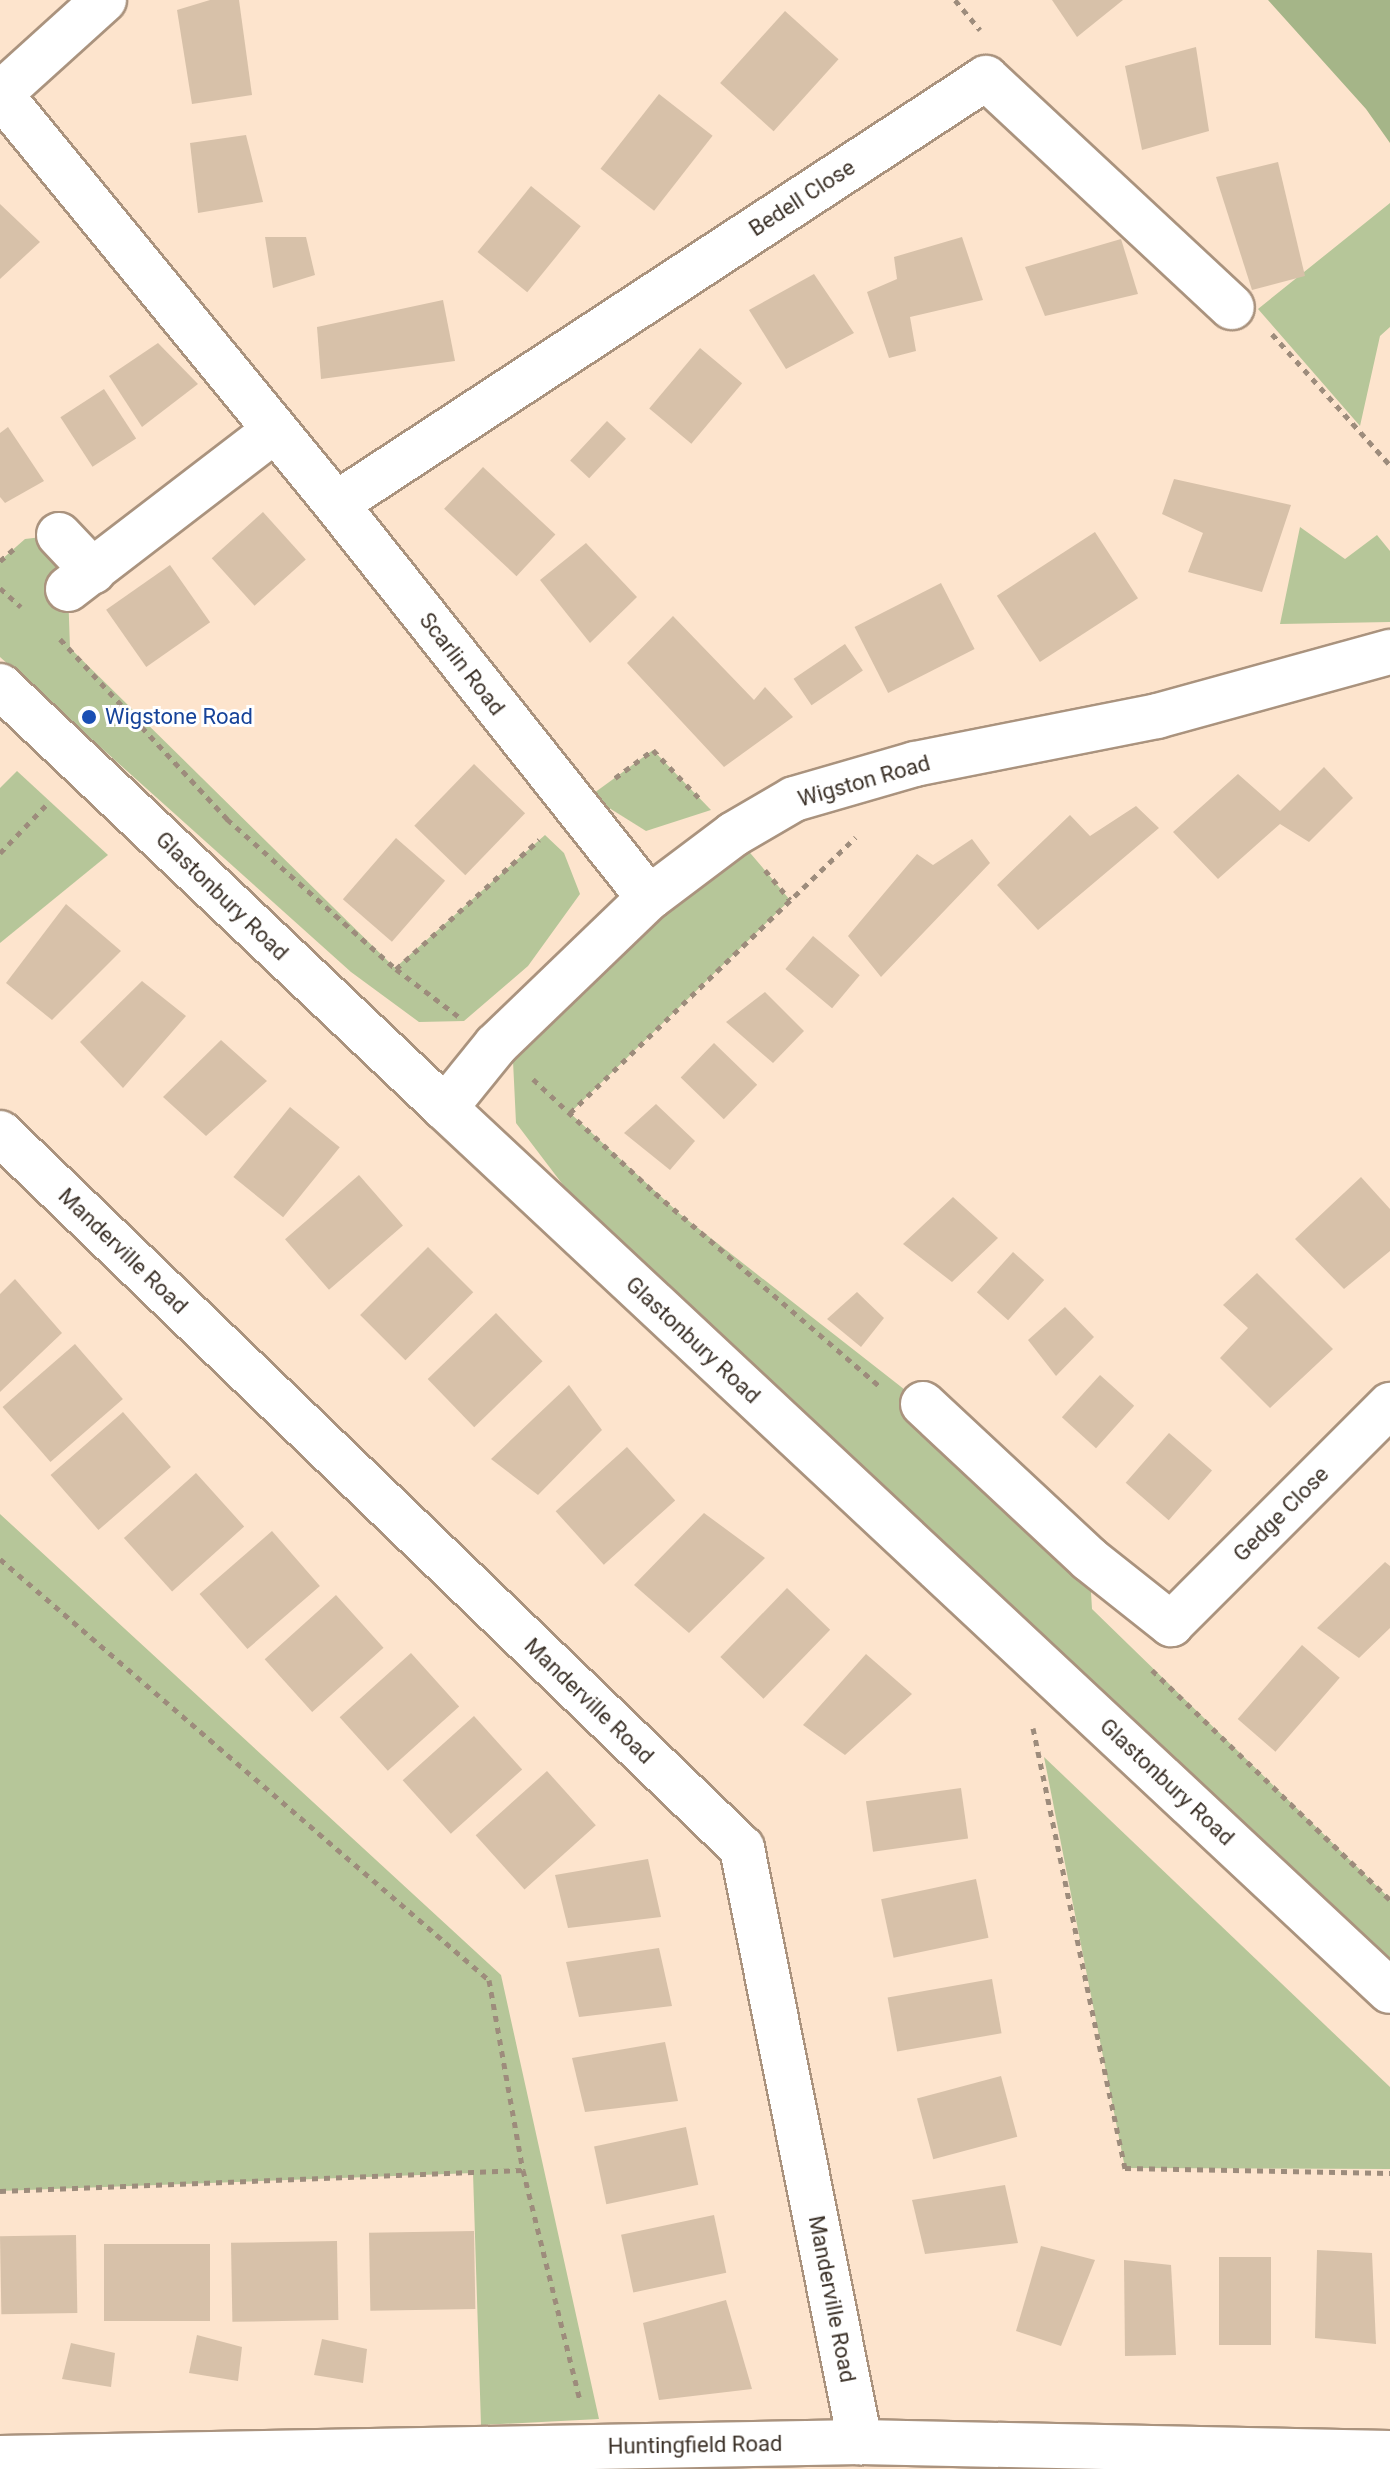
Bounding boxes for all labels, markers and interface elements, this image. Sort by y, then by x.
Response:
street label: Bedell Close [744,154,860,242]
street label: Scarlin Road [414,607,510,721]
place label: Wigstone Road [105,704,253,730]
marker: Wigstone Road [80,708,98,726]
street label: Wigston Road [795,750,933,812]
street label: Glastonbury Road [150,826,294,966]
street label: Manderville Road [53,1183,193,1319]
street label: Glastonbury Road [620,1271,766,1409]
street label: Gedge Close [1228,1461,1334,1567]
street label: Manderville Road [519,1633,659,1769]
street label: Glastonbury Road [1094,1713,1240,1851]
street label: Manderville Road [803,2213,861,2385]
street label: Huntingfield Road [607,2430,783,2460]

